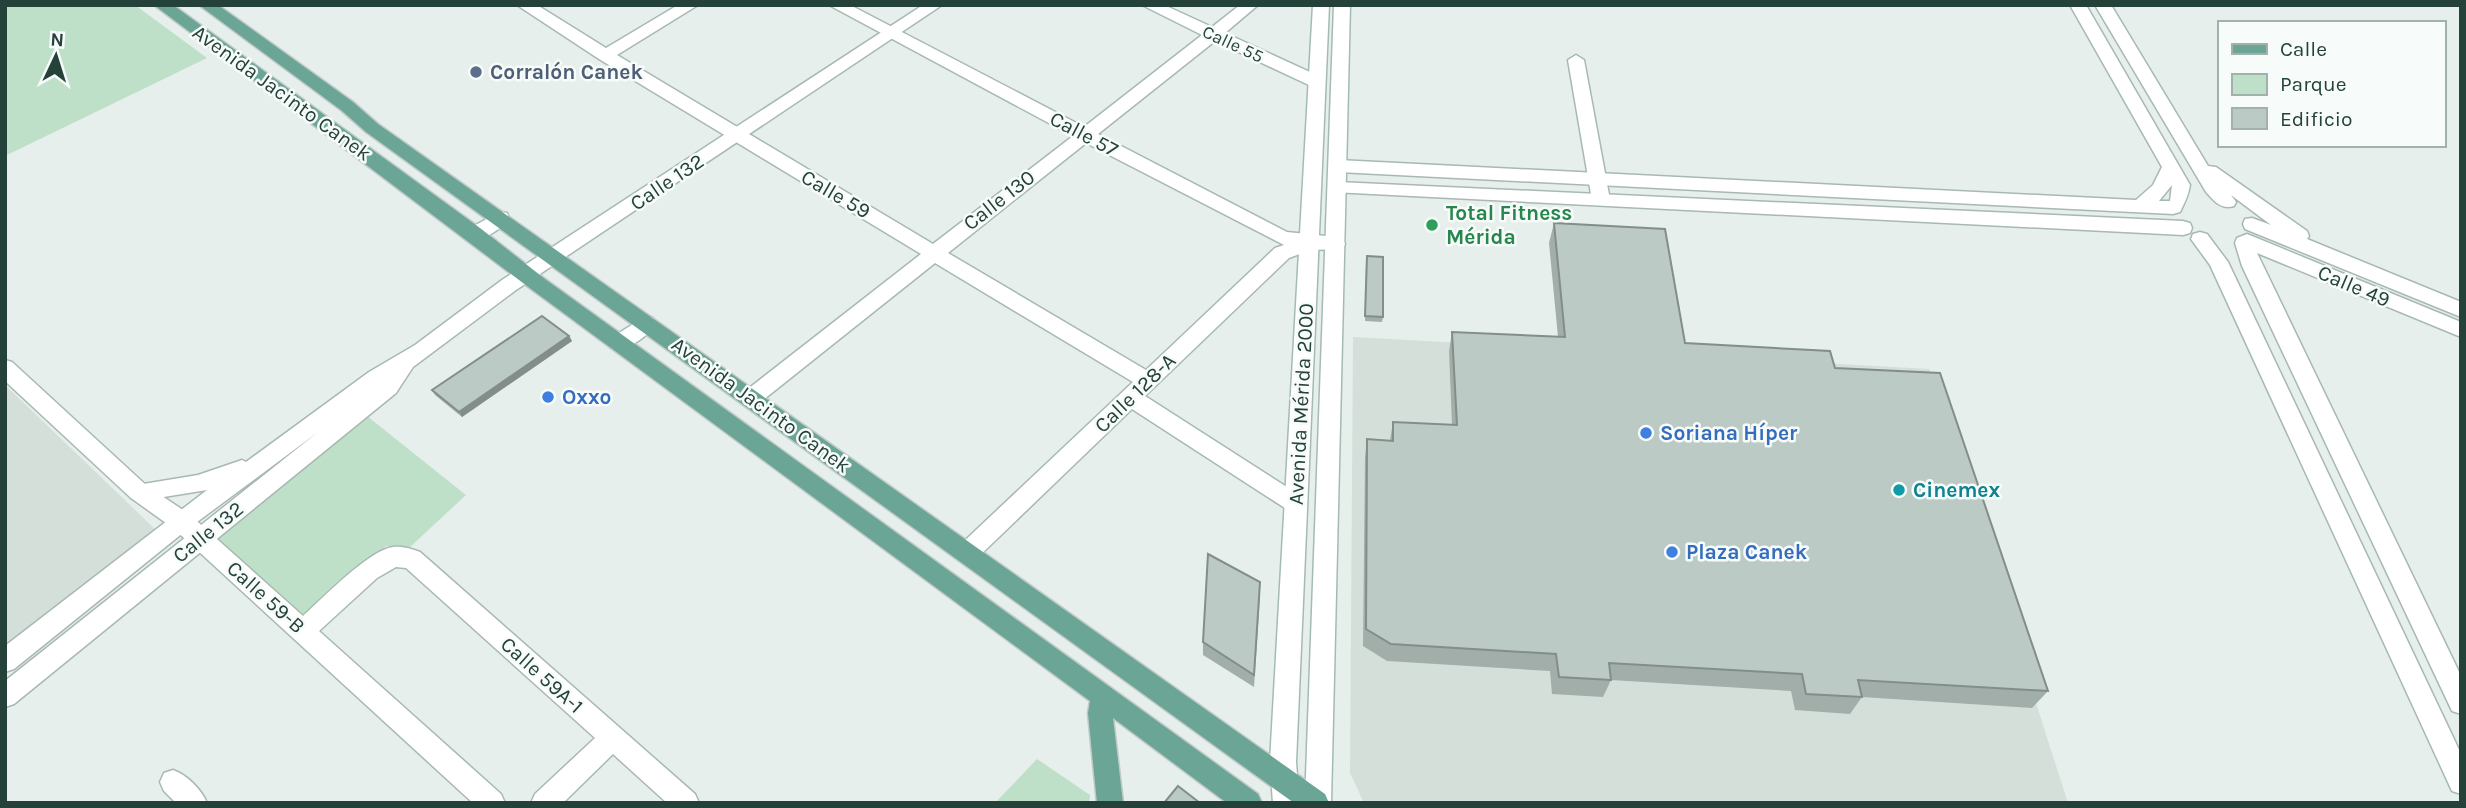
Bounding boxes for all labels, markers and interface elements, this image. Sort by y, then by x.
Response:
street label: Avenida Jacinto Canek [188,20,376,166]
street label: Calle 55 [1199,20,1267,68]
north arrow [21,21,91,91]
legend [2218,21,2445,147]
text: N [50,29,65,51]
text: Calle [2280,37,2327,61]
place label: Corralón Canek [490,60,643,84]
marker: Corralón Canek [468,64,484,80]
text: Parque [2280,72,2347,96]
street label: Calle 57 [1046,106,1122,162]
text: Edificio [2280,107,2353,131]
street label: Calle 132 [626,149,708,215]
street label: Calle 59 [797,165,875,223]
street label: Calle 130 [959,165,1039,235]
place label: Total Fitness Mérida [1446,201,1572,249]
marker: Total Fitness Mérida [1424,217,1440,233]
street label: Calle 49 [2314,260,2394,312]
street label: Avenida Mérida 2000 [1284,303,1318,505]
street label: Avenida Jacinto Canek [667,332,855,478]
street label: Calle 128-A [1089,348,1181,438]
place label: Oxxo [562,385,611,409]
marker: Oxxo [540,389,556,405]
place label: Soriana Híper [1660,421,1798,445]
marker: Soriana Híper [1638,425,1654,441]
place label: Cinemex [1913,478,2000,502]
marker: Cinemex [1891,482,1907,498]
street label: Calle 132 [168,496,248,568]
place label: Plaza Canek [1686,540,1808,564]
marker: Plaza Canek [1664,544,1680,560]
street label: Calle 59-B [222,556,310,638]
street label: Calle 59A-1 [496,632,588,718]

